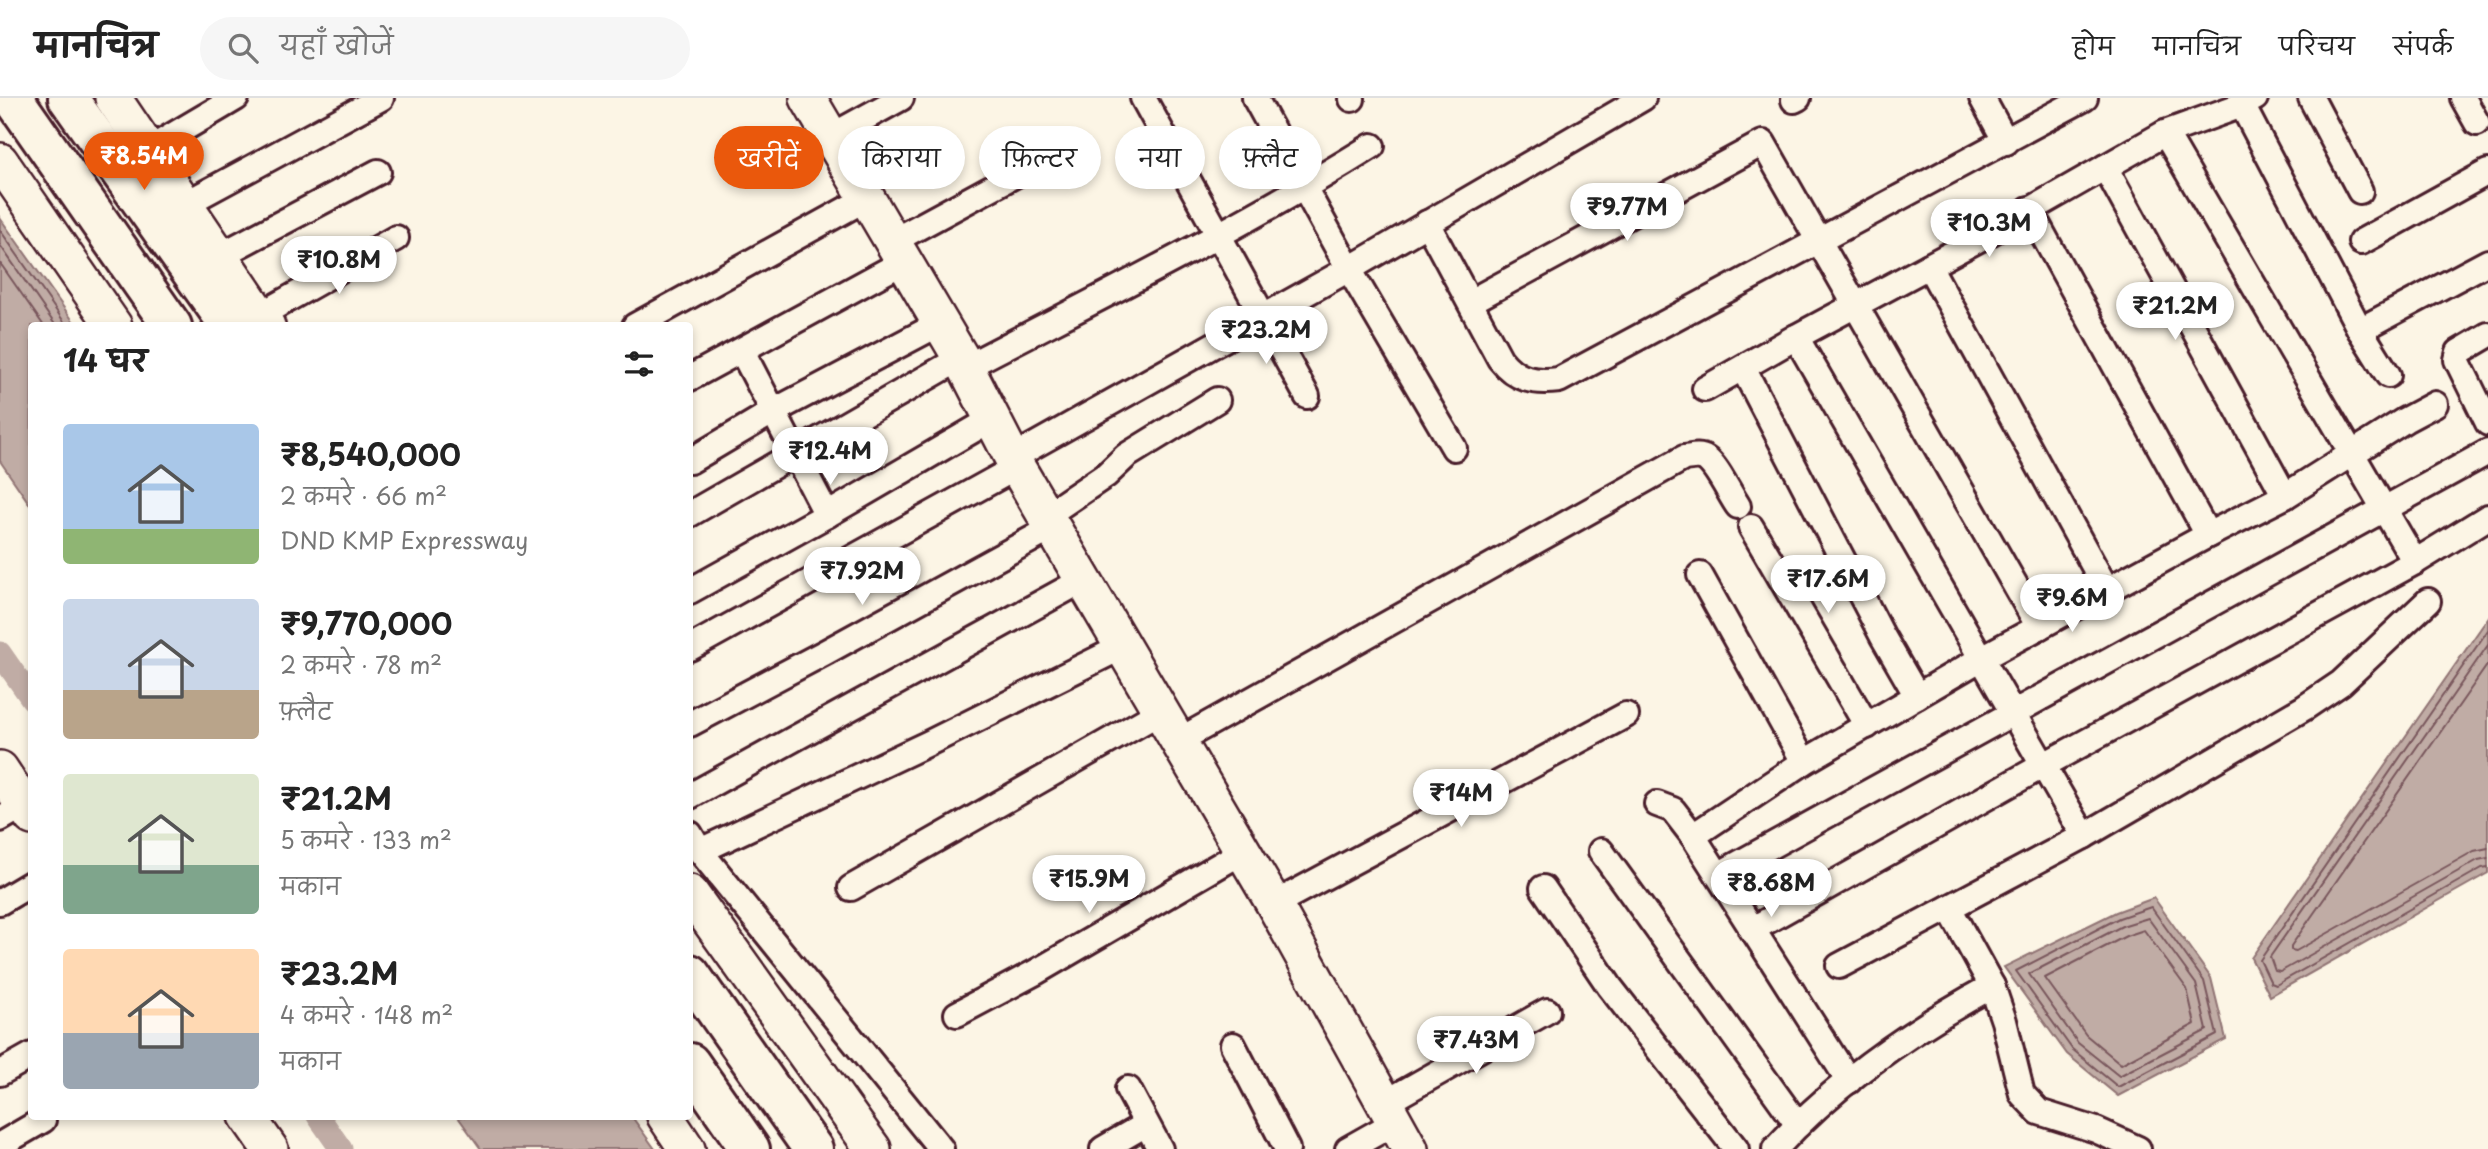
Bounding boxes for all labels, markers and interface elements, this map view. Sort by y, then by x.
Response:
search box [200,17,690,80]
text: मानचित्र [35,18,158,68]
text: यहाँ खोजें [280,25,393,64]
text: होम [2072,27,2115,63]
text: मानचित्र [2153,27,2241,63]
text: परिचय [2279,27,2355,63]
text: संपर्क [2393,27,2453,63]
icon: search [224,29,262,67]
chip: खरीदें [714,126,824,189]
chip: किराया [838,126,965,189]
chip: फ़िल्टर [979,126,1101,189]
chip: नया [1115,126,1205,189]
chip: फ़्लैट [1219,126,1322,189]
pin: ₹8.54M [87,132,201,192]
text: ₹8.54M [100,137,188,172]
pin: ₹9.77M [1570,184,1684,243]
text: ₹9.77M [1586,188,1668,223]
pin: ₹10.3M [1932,200,2046,259]
text: ₹10.3M [1947,204,2031,239]
pin: ₹10.8M [282,236,396,296]
text: ₹10.8M [297,241,381,276]
pin: ₹21.2M [2118,282,2232,342]
text: ₹21.2M [2132,287,2218,322]
pin: ₹23.2M [1209,306,1323,366]
text: ₹23.2M [1221,311,1311,346]
text: 14 घर [63,337,148,382]
icon: filters [620,345,658,383]
pin: ₹12.4M [773,428,887,487]
text: ₹8,540,000 [280,431,461,476]
text: ₹12.4M [788,432,872,467]
icon: home [119,452,203,536]
text: 2 कमरे · 66 m² [280,478,447,513]
text: DND KMP Expressway [280,522,528,557]
pin: ₹7.92M [805,547,919,607]
text: ₹7.92M [820,552,904,587]
pin: ₹17.6M [1771,556,1885,615]
text: ₹17.6M [1787,560,1869,595]
pin: ₹9.6M [2023,574,2121,634]
text: ₹9.6M [2036,579,2108,614]
text: ₹9,770,000 [280,600,453,645]
icon: home [119,627,203,711]
text: 2 कमरे · 78 m² [280,647,442,682]
text: फ़्लैट [280,693,332,728]
pin: ₹14M [1420,770,1502,829]
text: ₹14M [1429,774,1493,809]
text: ₹21.2M [280,775,392,820]
icon: home [119,802,203,886]
text: 5 कमरे · 133 m² [280,822,452,857]
pin: ₹15.9M [1032,856,1146,915]
text: ₹15.9M [1048,860,1130,895]
pin: ₹8.68M [1714,860,1828,919]
text: ₹8.68M [1727,864,1815,899]
text: मकान [280,868,341,903]
text: ₹23.2M [280,950,398,995]
icon: home [119,977,203,1061]
text: 4 कमरे · 148 m² [280,997,453,1032]
pin: ₹7.43M [1419,1016,1533,1076]
text: ₹7.43M [1433,1021,1519,1056]
text: मकान [280,1043,341,1078]

